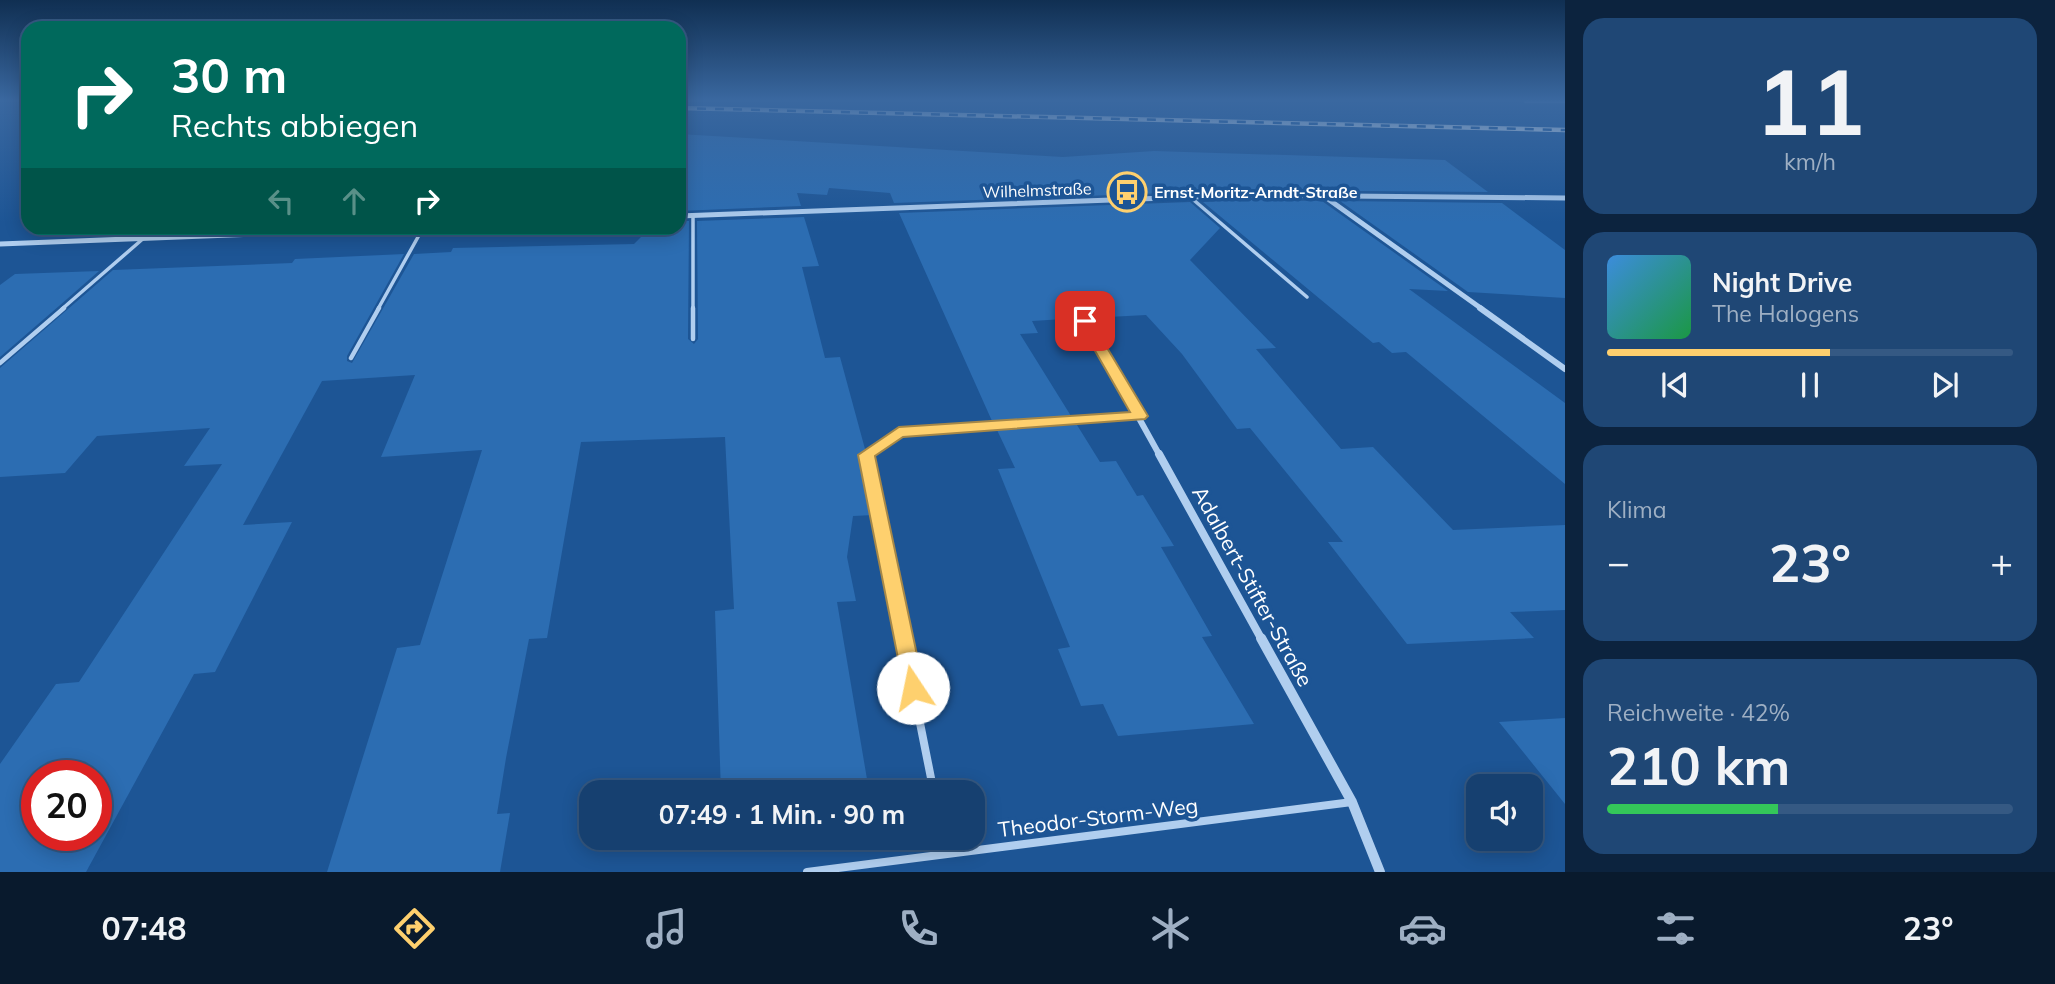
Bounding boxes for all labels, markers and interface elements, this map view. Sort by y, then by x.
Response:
text: 30 m [171,44,287,105]
text: 11 [1755,44,1865,158]
icon: right [56,49,147,140]
text: Rechts abbiegen [171,105,418,145]
text: km/h [1784,147,1836,176]
bus stop icon: Ernst-Moritz-Arndt-Straße [1106,171,1148,213]
street label: Wilhelmstraße [982,178,1092,202]
icon: left [262,182,300,220]
icon: ahead [335,182,373,220]
icon: right [408,182,446,220]
place label: Ernst-Moritz-Arndt-Straße [1154,182,1358,202]
text: Night Drive [1712,266,1852,299]
pin [1055,291,1115,351]
text: The Halogens [1712,299,1859,328]
icon: arrive [1066,302,1104,340]
icon: previous [1656,366,1694,404]
icon: pause [1791,366,1829,404]
icon: next [1926,366,1964,404]
street label: Adalbert-Stifter-Straße [1187,481,1319,691]
text: Klima [1607,495,1667,524]
text: 23° [1769,530,1851,595]
text: − [1607,538,1630,586]
text: + [1990,538,2013,586]
position arrow [876,651,950,725]
text: Reichweite · 42% [1607,698,1790,727]
text: 210 km [1607,733,1790,798]
speed limit sign: 20 [21,760,112,851]
map controls [1466,774,1543,851]
button: sound [1466,774,1543,851]
street label: Theodor-Storm-Weg [997,792,1199,842]
text: 07:49 · 1 Min. · 90 m [659,798,905,831]
icon: directions [390,904,439,953]
icon: music [642,904,691,953]
icon: phone [894,904,943,953]
icon: climate [1146,904,1195,953]
icon: car [1398,904,1447,953]
icon: filters [1651,904,1700,953]
text: 07:48 [102,908,186,948]
text: 23° [1903,908,1953,948]

